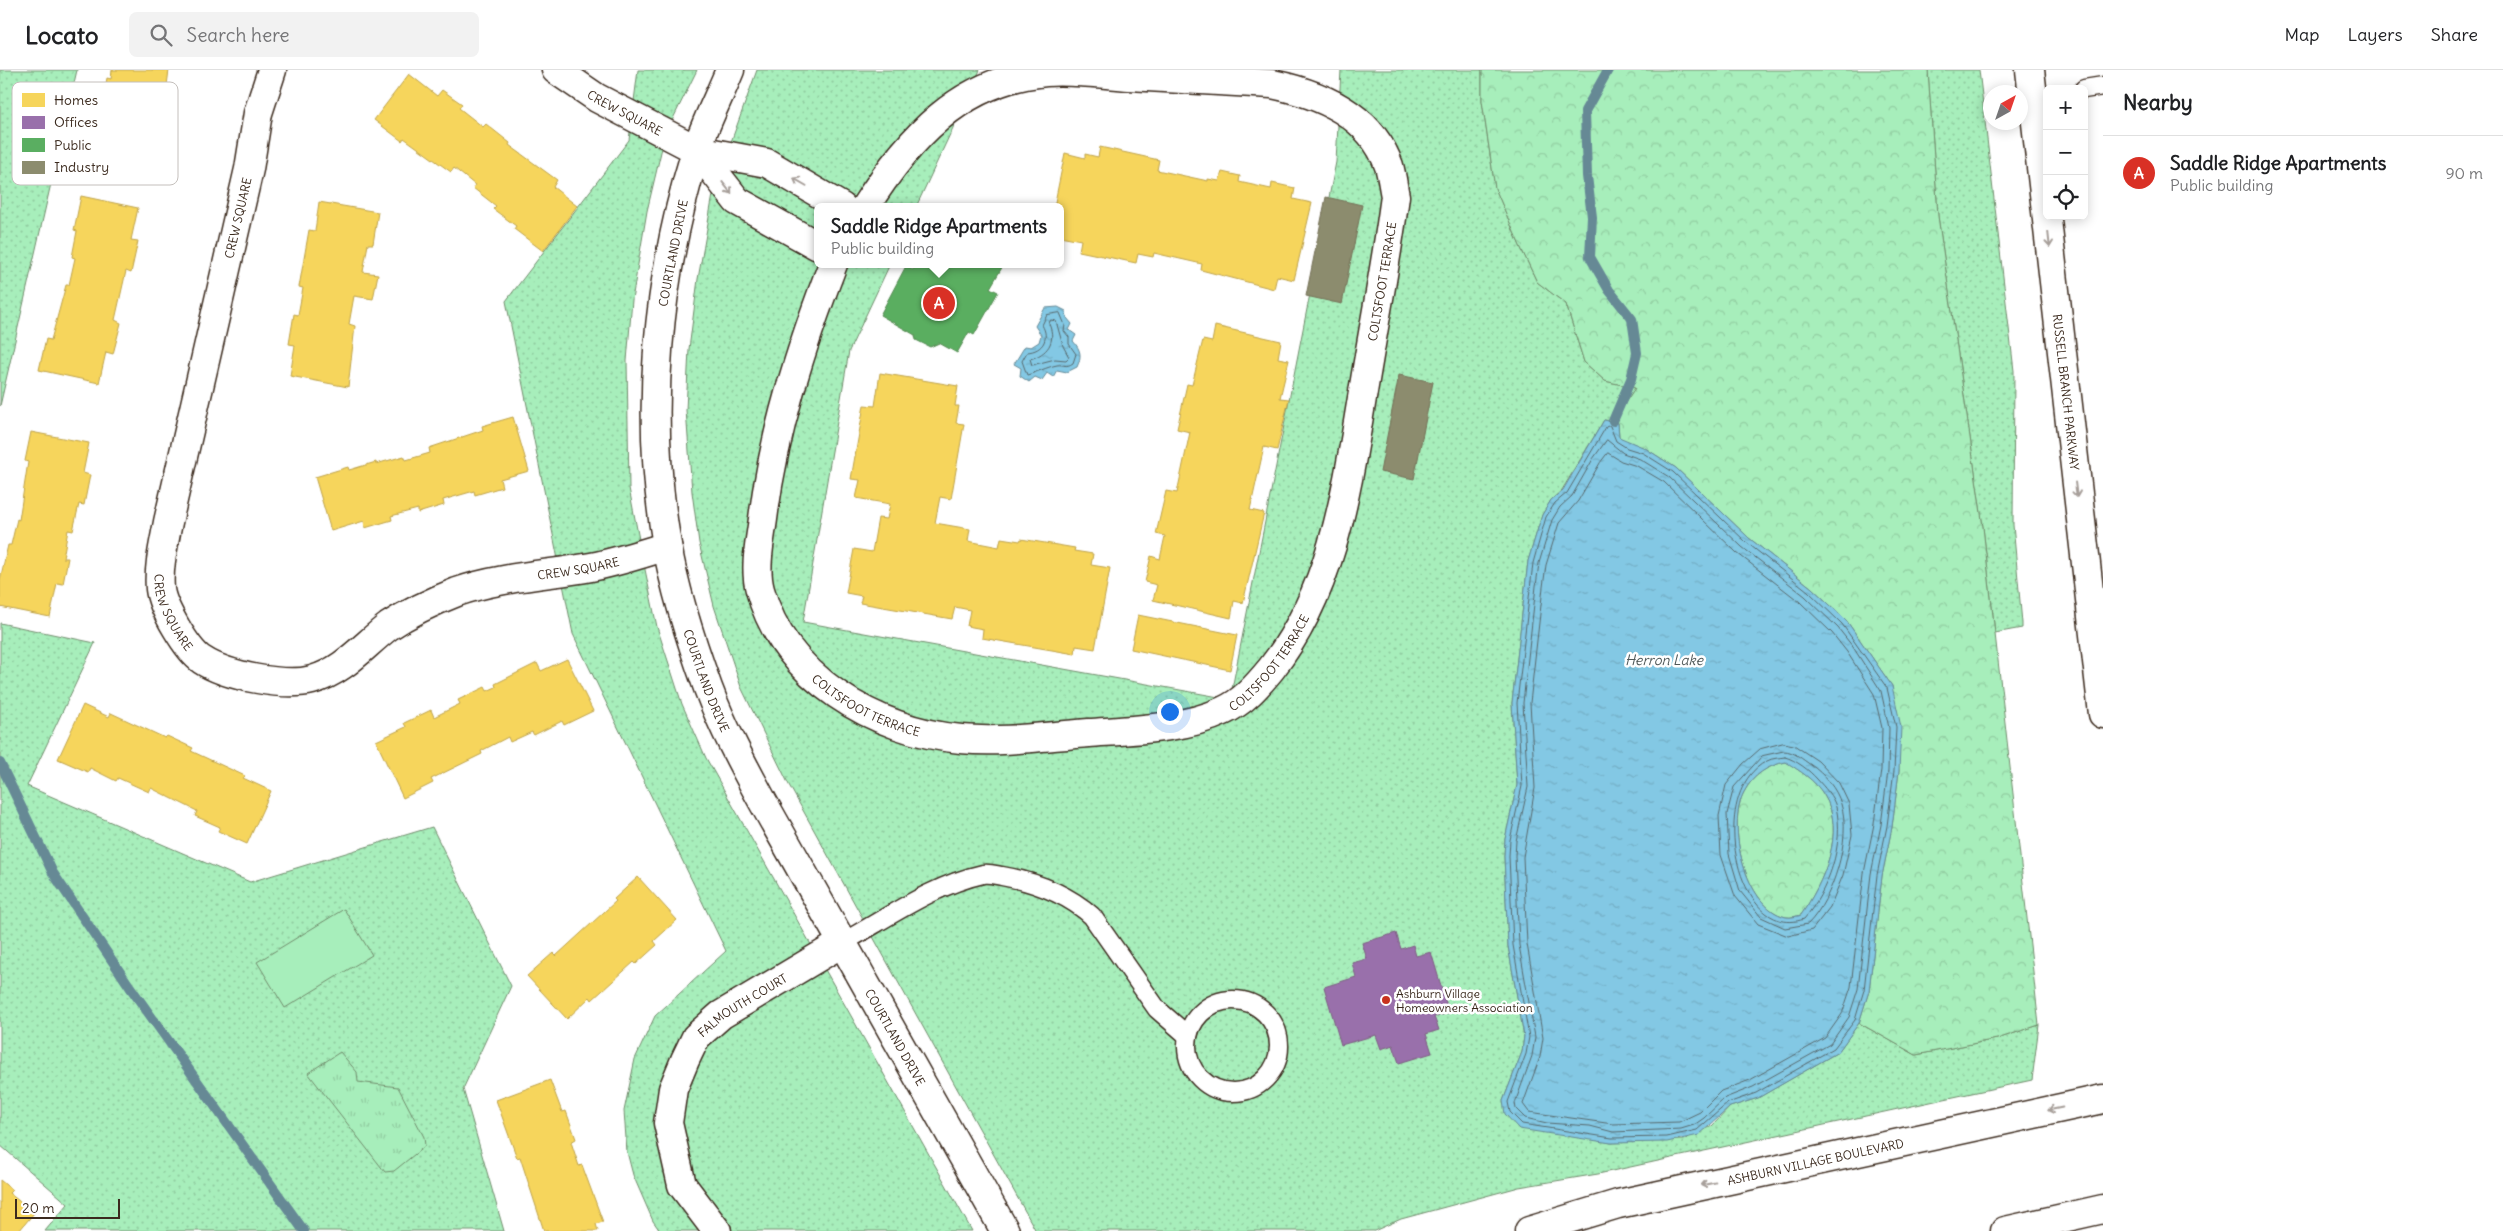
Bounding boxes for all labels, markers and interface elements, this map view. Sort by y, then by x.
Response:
search box [129,12,479,57]
text: Locato [25,20,99,50]
icon: search [147,21,175,49]
text: Search here [187,23,290,47]
text: Map [2284,23,2319,46]
text: Layers [2347,23,2403,46]
text: Share [2431,23,2478,46]
legend [12,82,178,185]
north arrow [1983,85,2028,130]
map controls [2043,85,2088,220]
button: + [2043,85,2088,130]
street label: CREW SQUARE [584,86,665,138]
text: Nearby [2123,89,2193,116]
text: Homes [54,91,98,109]
text: Offices [54,113,98,131]
button: − [2043,130,2088,175]
text: Public [54,136,92,154]
text: Saddle Ridge Apartments [2170,151,2386,175]
text: Industry [54,158,109,176]
text: A [2134,163,2144,183]
text: 90 m [2445,163,2483,183]
button: locate [2043,175,2088,220]
text: Public building [2170,175,2273,195]
street label: CREW SQUARE [221,176,255,260]
one-way arrow [793,177,807,187]
one-way arrow [721,181,732,194]
street label: COURTLAND DRIVE [655,198,691,308]
popup [814,203,1064,268]
text: Saddle Ridge Apartments [831,214,1047,238]
street label: COLTSFOOT TERRACE [1364,221,1399,342]
one-way arrow [2044,232,2054,248]
text: Public building [831,238,934,258]
pin: A [923,284,955,322]
street label: RUSSELL BRANCH PARKWAY [2050,313,2083,471]
one-way arrow [2071,482,2081,498]
street label: CREW SQUARE [536,553,621,582]
street label: CREW SQUARE [152,574,197,653]
street label: COLTSFOOT TERRACE [1226,612,1312,714]
street label: COURTLAND DRIVE [681,627,733,734]
water label: Herron Lake [1625,651,1705,669]
street label: COLTSFOOT TERRACE [809,670,922,739]
your location [1157,699,1183,725]
street label: FALMOUTH COURT [694,970,790,1040]
street label: COURTLAND DRIVE [862,986,929,1088]
place label: Ashburn Village Homeowners Association [1396,986,1533,1015]
marker: Ashburn Village Homeowners Association [1380,994,1392,1006]
one-way arrow [2048,1105,2064,1114]
street label: ASHBURN VILLAGE BOULEVARD [1726,1135,1905,1188]
one-way arrow [1701,1180,1717,1189]
scale bar [15,1196,120,1219]
text: 20 m [22,1199,55,1217]

